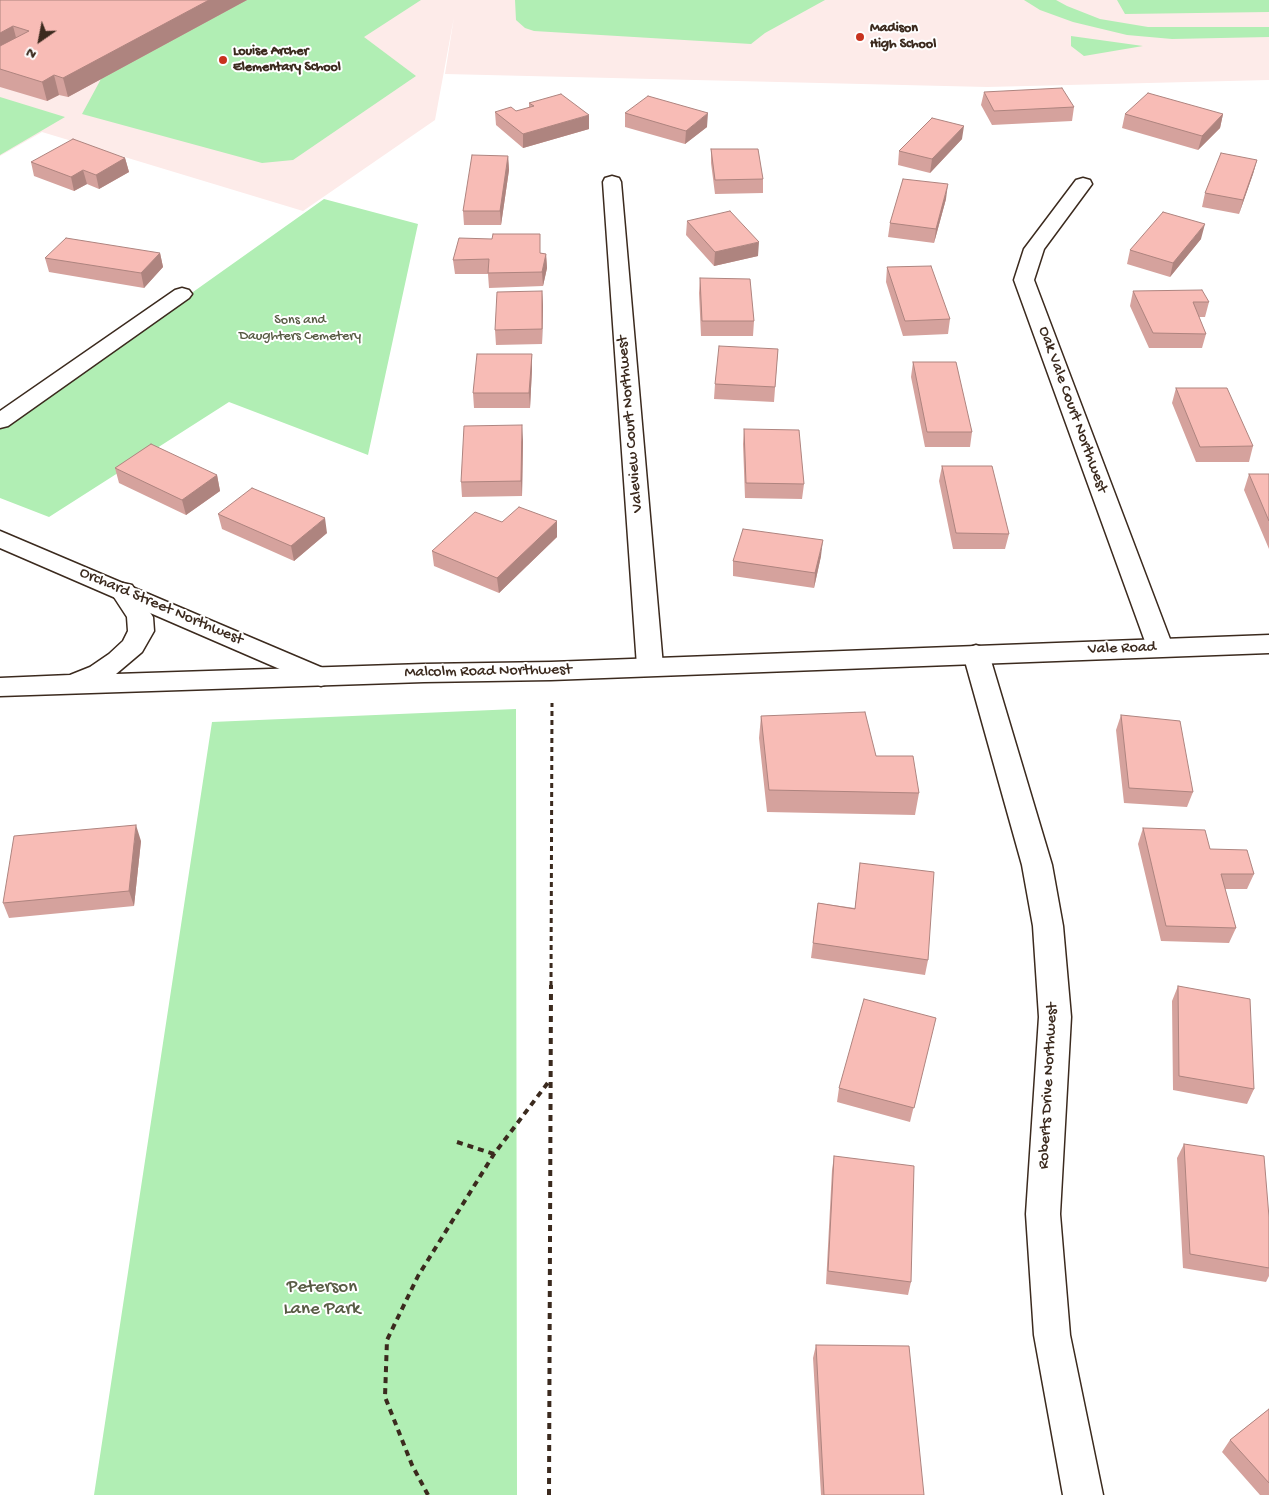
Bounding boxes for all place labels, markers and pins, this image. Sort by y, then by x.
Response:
place label: Madison High School [870,21,936,54]
marker: Madison High School [854,31,866,43]
place label: Louise Archer Elementary School [233,44,341,76]
marker: Louise Archer Elementary School [217,54,229,66]

